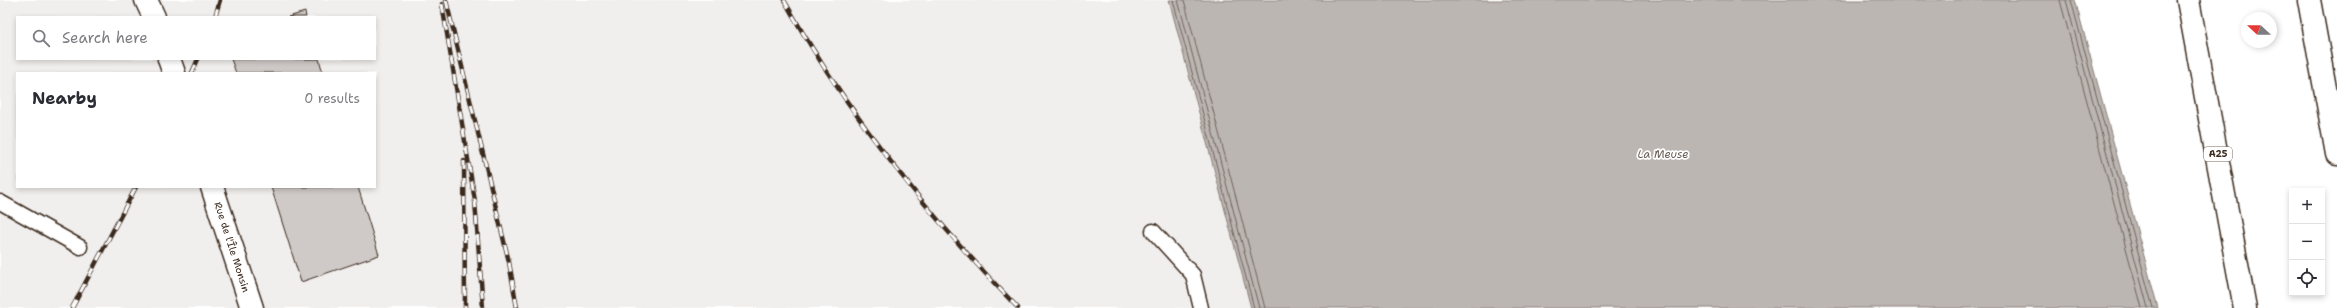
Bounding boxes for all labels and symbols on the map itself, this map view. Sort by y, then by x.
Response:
north arrow [2241,12,2277,48]
water label: La Meuse [1638,147,1688,162]
road number: A25 [2204,147,2232,161]
street label: Rue de l'Île Monsin [211,200,253,294]

